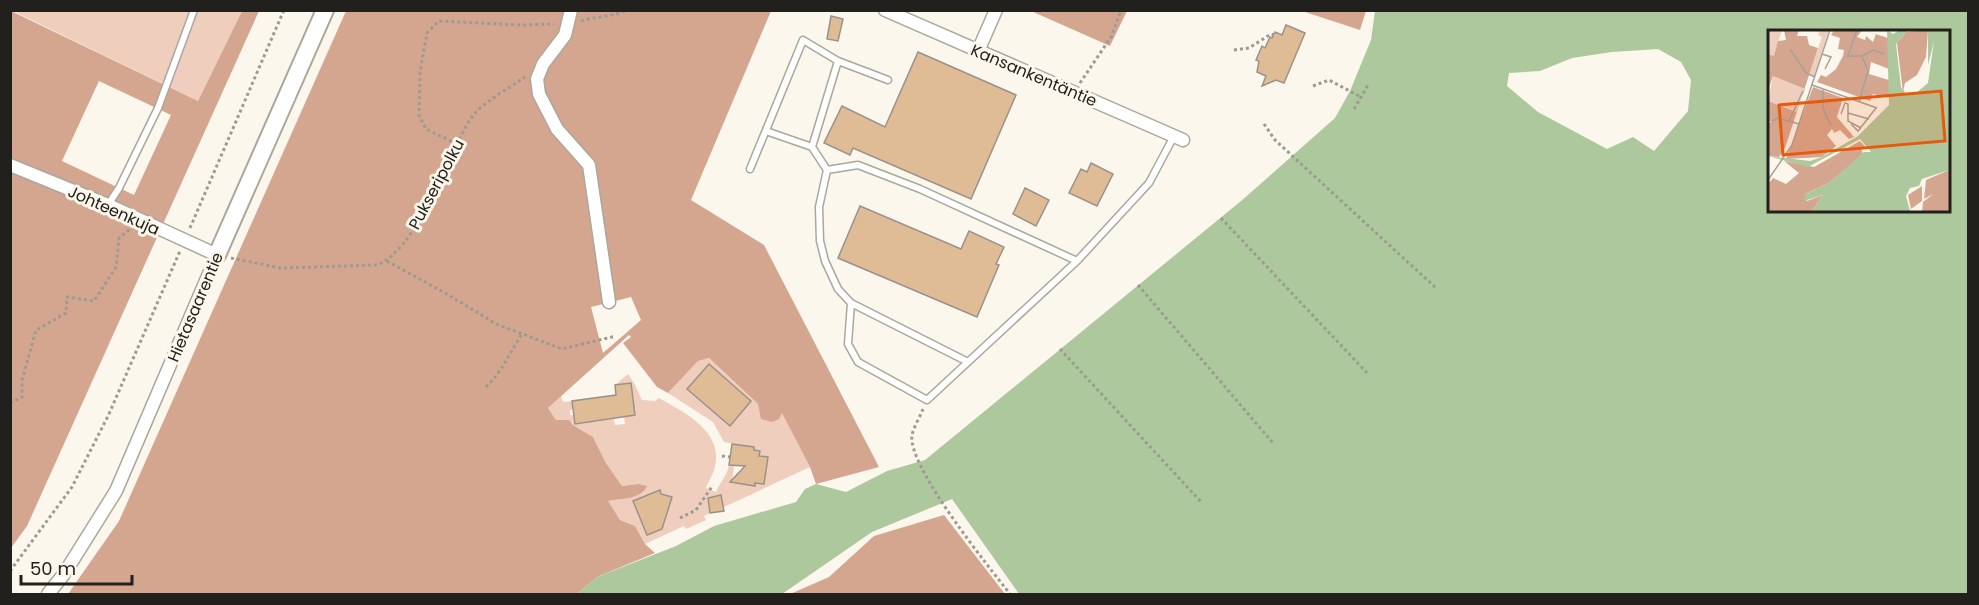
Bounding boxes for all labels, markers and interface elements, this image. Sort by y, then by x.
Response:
inset map [1768,30,1949,212]
street label: Kansankentäntie [967,38,1101,112]
street label: Pukseripolku [403,135,470,234]
street label: Johteenkuja [64,180,163,241]
street label: Hietasaarentie [162,249,229,366]
scale bar [21,548,132,586]
text: 50 m [30,556,76,581]

